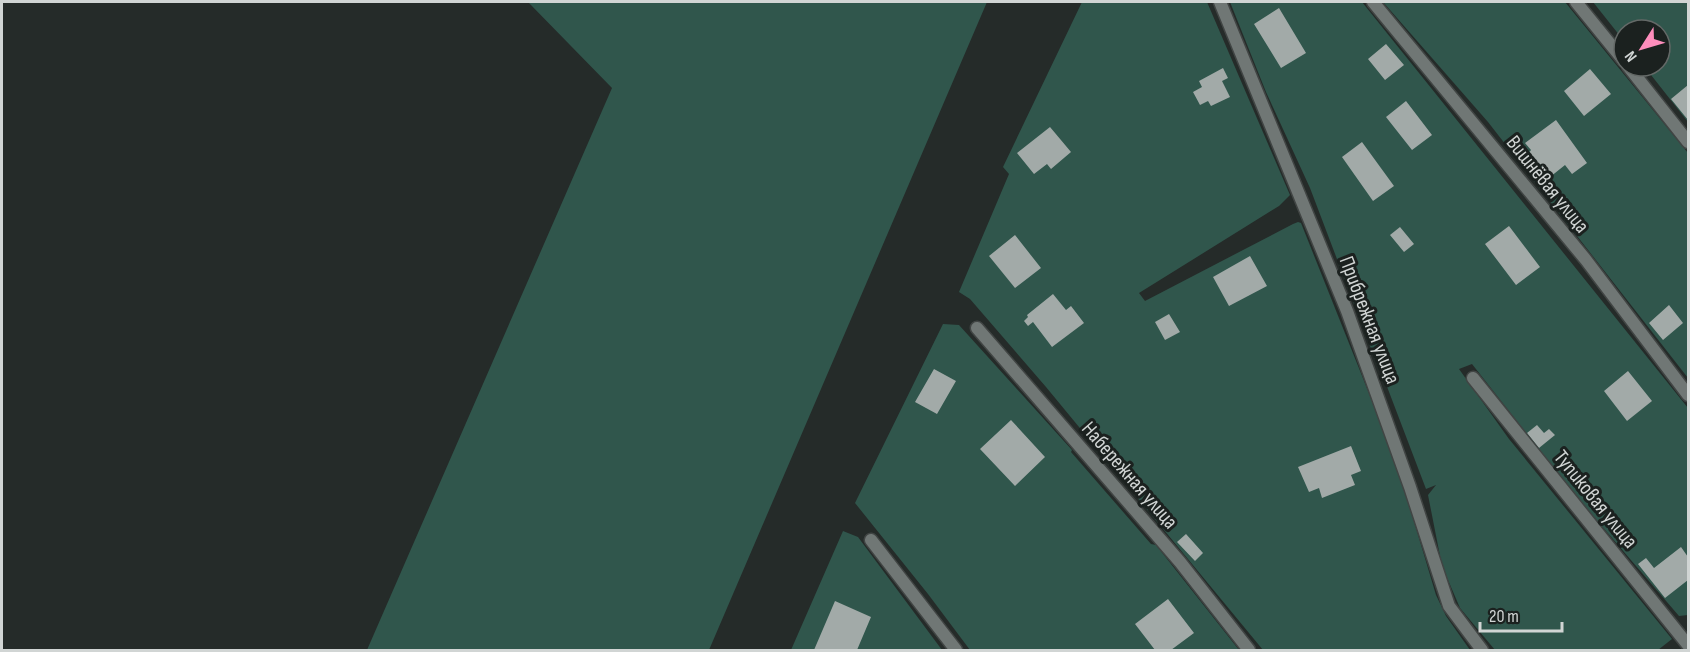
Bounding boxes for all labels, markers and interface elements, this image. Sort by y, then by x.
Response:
north arrow [1612,18,1672,78]
text: N [1621,47,1641,65]
street label: Вишнёвая улица [1501,131,1594,238]
street label: Прибрежная улица [1334,253,1405,388]
street label: Набережная улица [1076,417,1183,534]
street label: Тупиковая улица [1548,445,1643,553]
scale bar [1480,595,1562,633]
text: 20 m [1489,606,1519,627]

